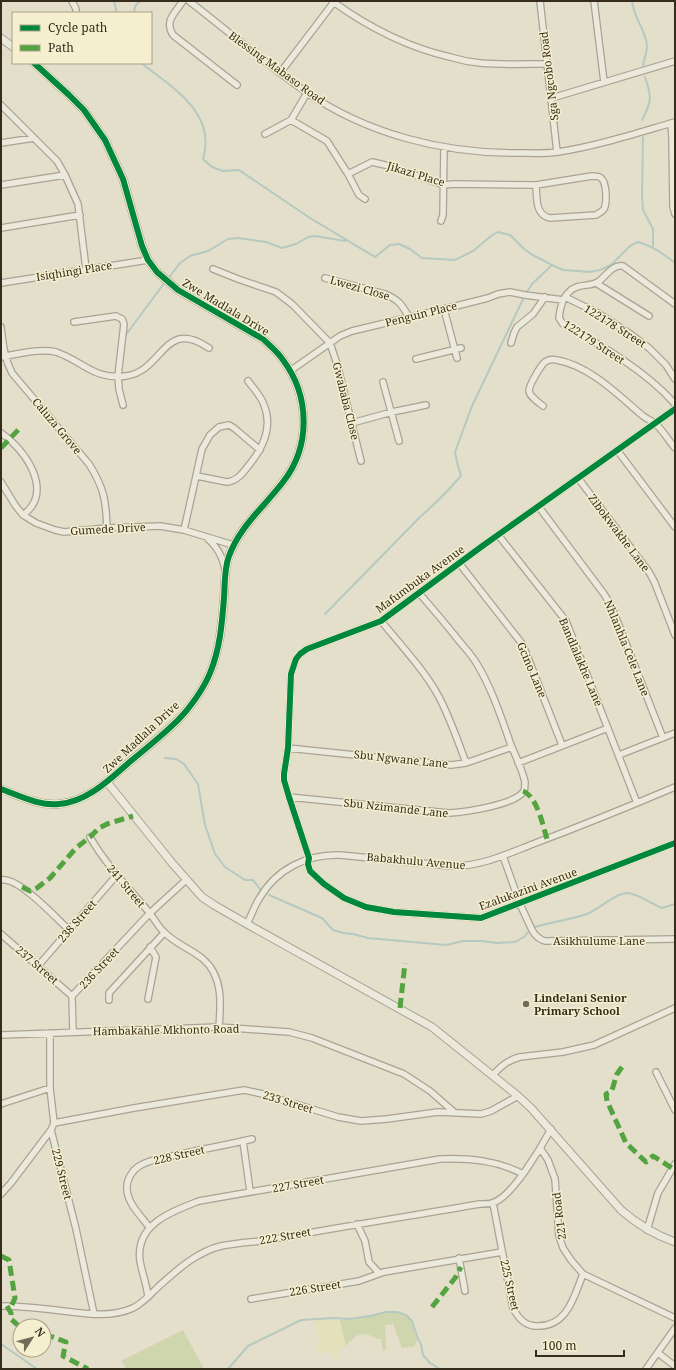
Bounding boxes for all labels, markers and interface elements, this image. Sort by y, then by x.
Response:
legend [12,12,152,64]
text: Cycle path [48,19,108,36]
street label: Blessing Mabaso Road [226,27,329,108]
street label: Sga Ngcobo Road [536,30,561,121]
text: Path [48,39,74,56]
street label: Jikazi Place [384,157,447,189]
street label: Isiqhingi Place [35,257,113,284]
street label: Lwezi Close [329,272,392,303]
street label: Zwe Madlala Drive [180,275,273,339]
street label: Penguin Place [383,297,458,330]
street label: 122178 Street [581,301,649,351]
street label: 122179 Street [561,316,628,367]
street label: Gwababa Close [330,360,363,441]
street label: Caluza Grove [29,394,86,457]
street label: Zibokwakhe Lane [585,491,654,575]
street label: Gumede Drive [70,519,146,538]
street label: Mafumbuka Avenue [372,541,467,616]
street label: Nhlanhla Cele Lane [601,598,654,698]
street label: Bandlalakhe Lane [556,615,607,708]
street label: Gcino Lane [514,640,551,700]
street label: Zwe Madlala Drive [99,697,182,776]
street label: Sbu Ngwane Lane [353,746,449,771]
street label: Sbu Nzimande Lane [343,795,449,820]
street label: Babakhulu Avenue [366,849,466,872]
street label: 241 Street [104,861,149,911]
street label: Ezalukazini Avenue [477,864,579,913]
street label: 238 Street [54,896,99,945]
street label: Asikhulume Lane [553,933,645,948]
street label: 237 Street [13,942,62,987]
street label: 236 Street [75,943,122,992]
place label: Lindelani Senior Primary School [534,990,627,1018]
marker: Lindelani Senior Primary School [521,999,531,1009]
street label: Hambakahle Mkhonto Road [92,1021,240,1038]
street label: 233 Street [261,1087,315,1116]
street label: 228 Street [152,1141,206,1168]
street label: 229 Street [49,1147,76,1201]
street label: 227 Street [271,1172,325,1195]
street label: 221 Road [548,1191,569,1241]
street label: 222 Street [258,1224,312,1247]
street label: 225 Street [497,1258,524,1312]
street label: 226 Street [288,1276,342,1299]
north arrow [12,1318,52,1358]
text: N [32,1324,49,1340]
scale bar [536,1332,624,1358]
text: 100 m [542,1337,577,1354]

